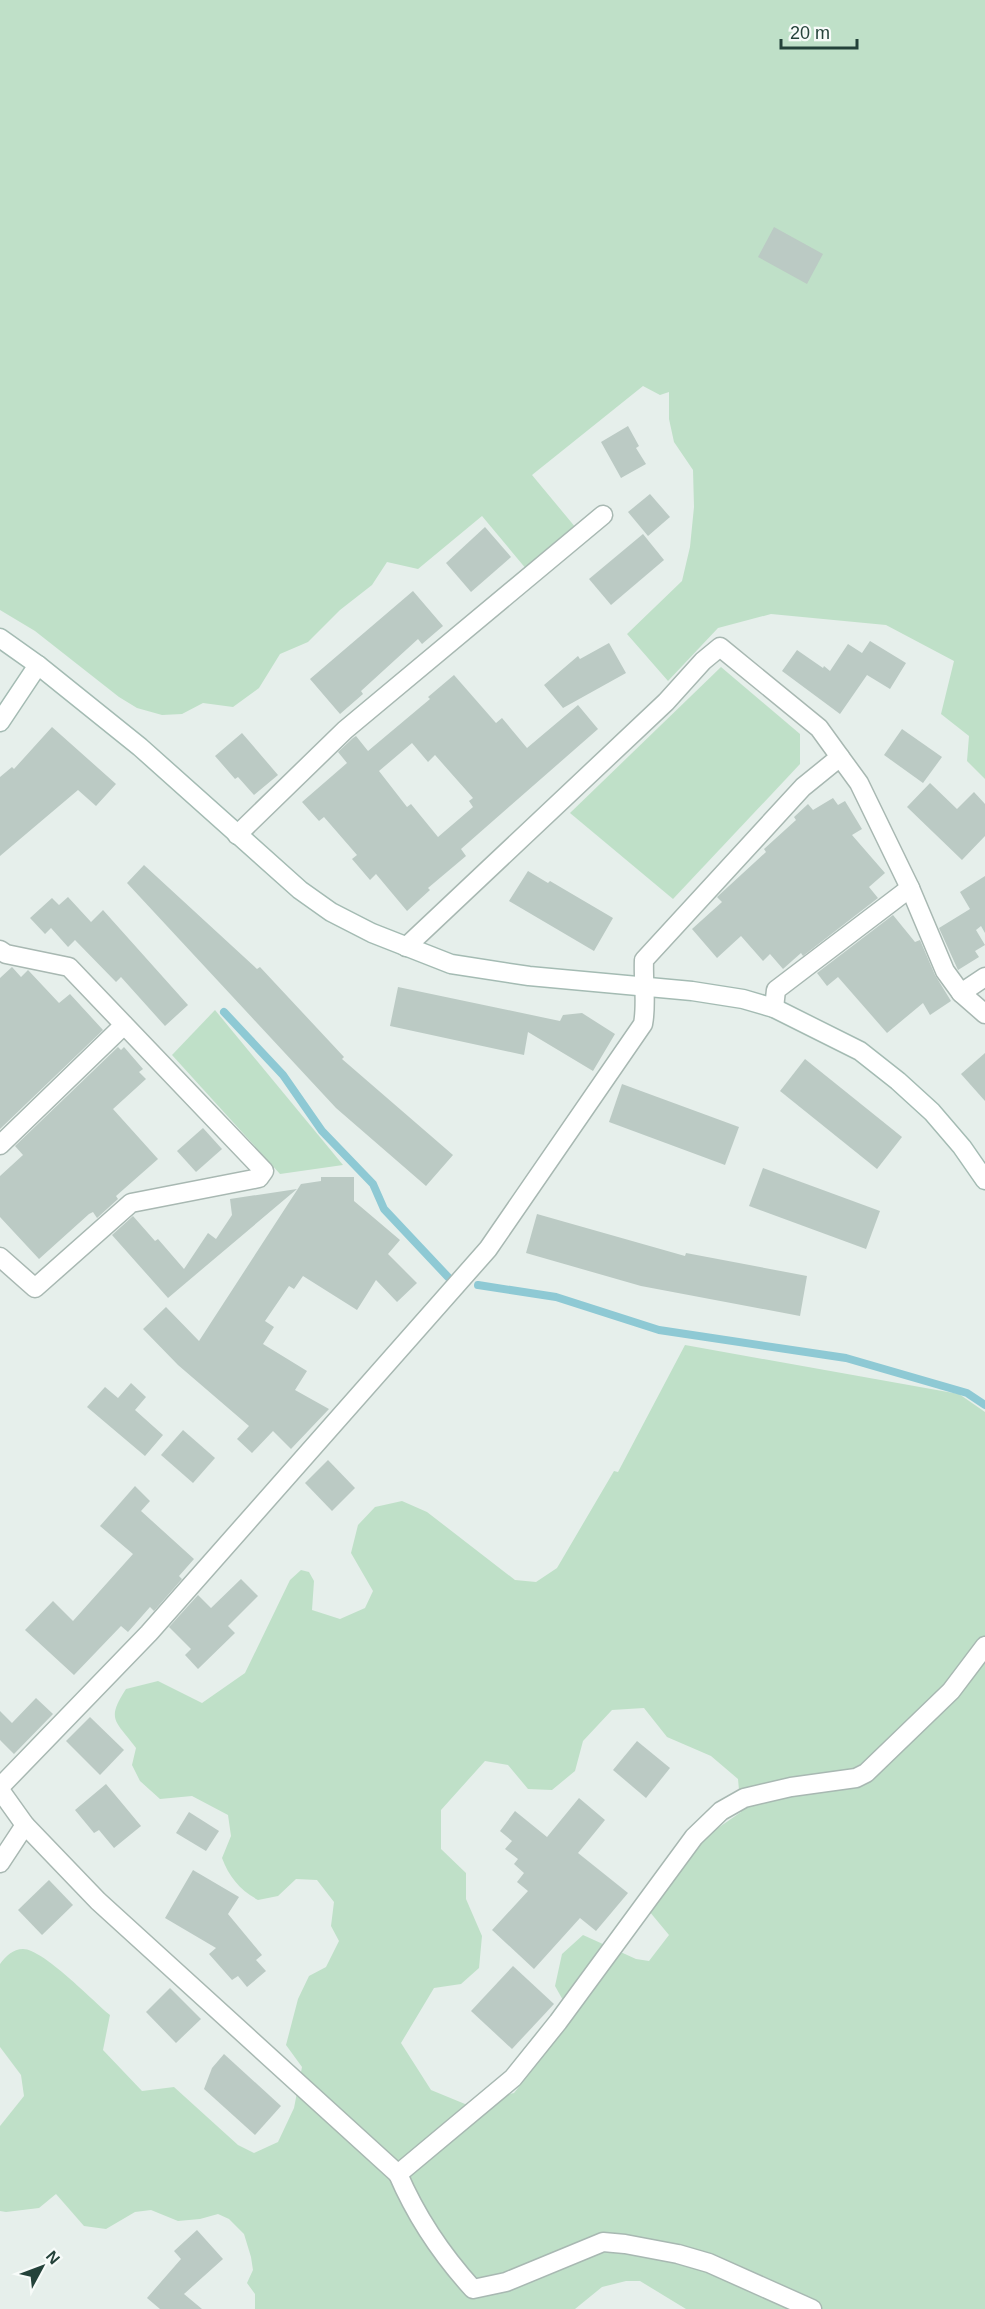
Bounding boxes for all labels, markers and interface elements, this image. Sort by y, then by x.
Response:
scale bar [781,12,858,50]
text: 20 m [790,23,830,43]
north arrow [12,2237,72,2297]
text: N [43,2248,63,2267]

